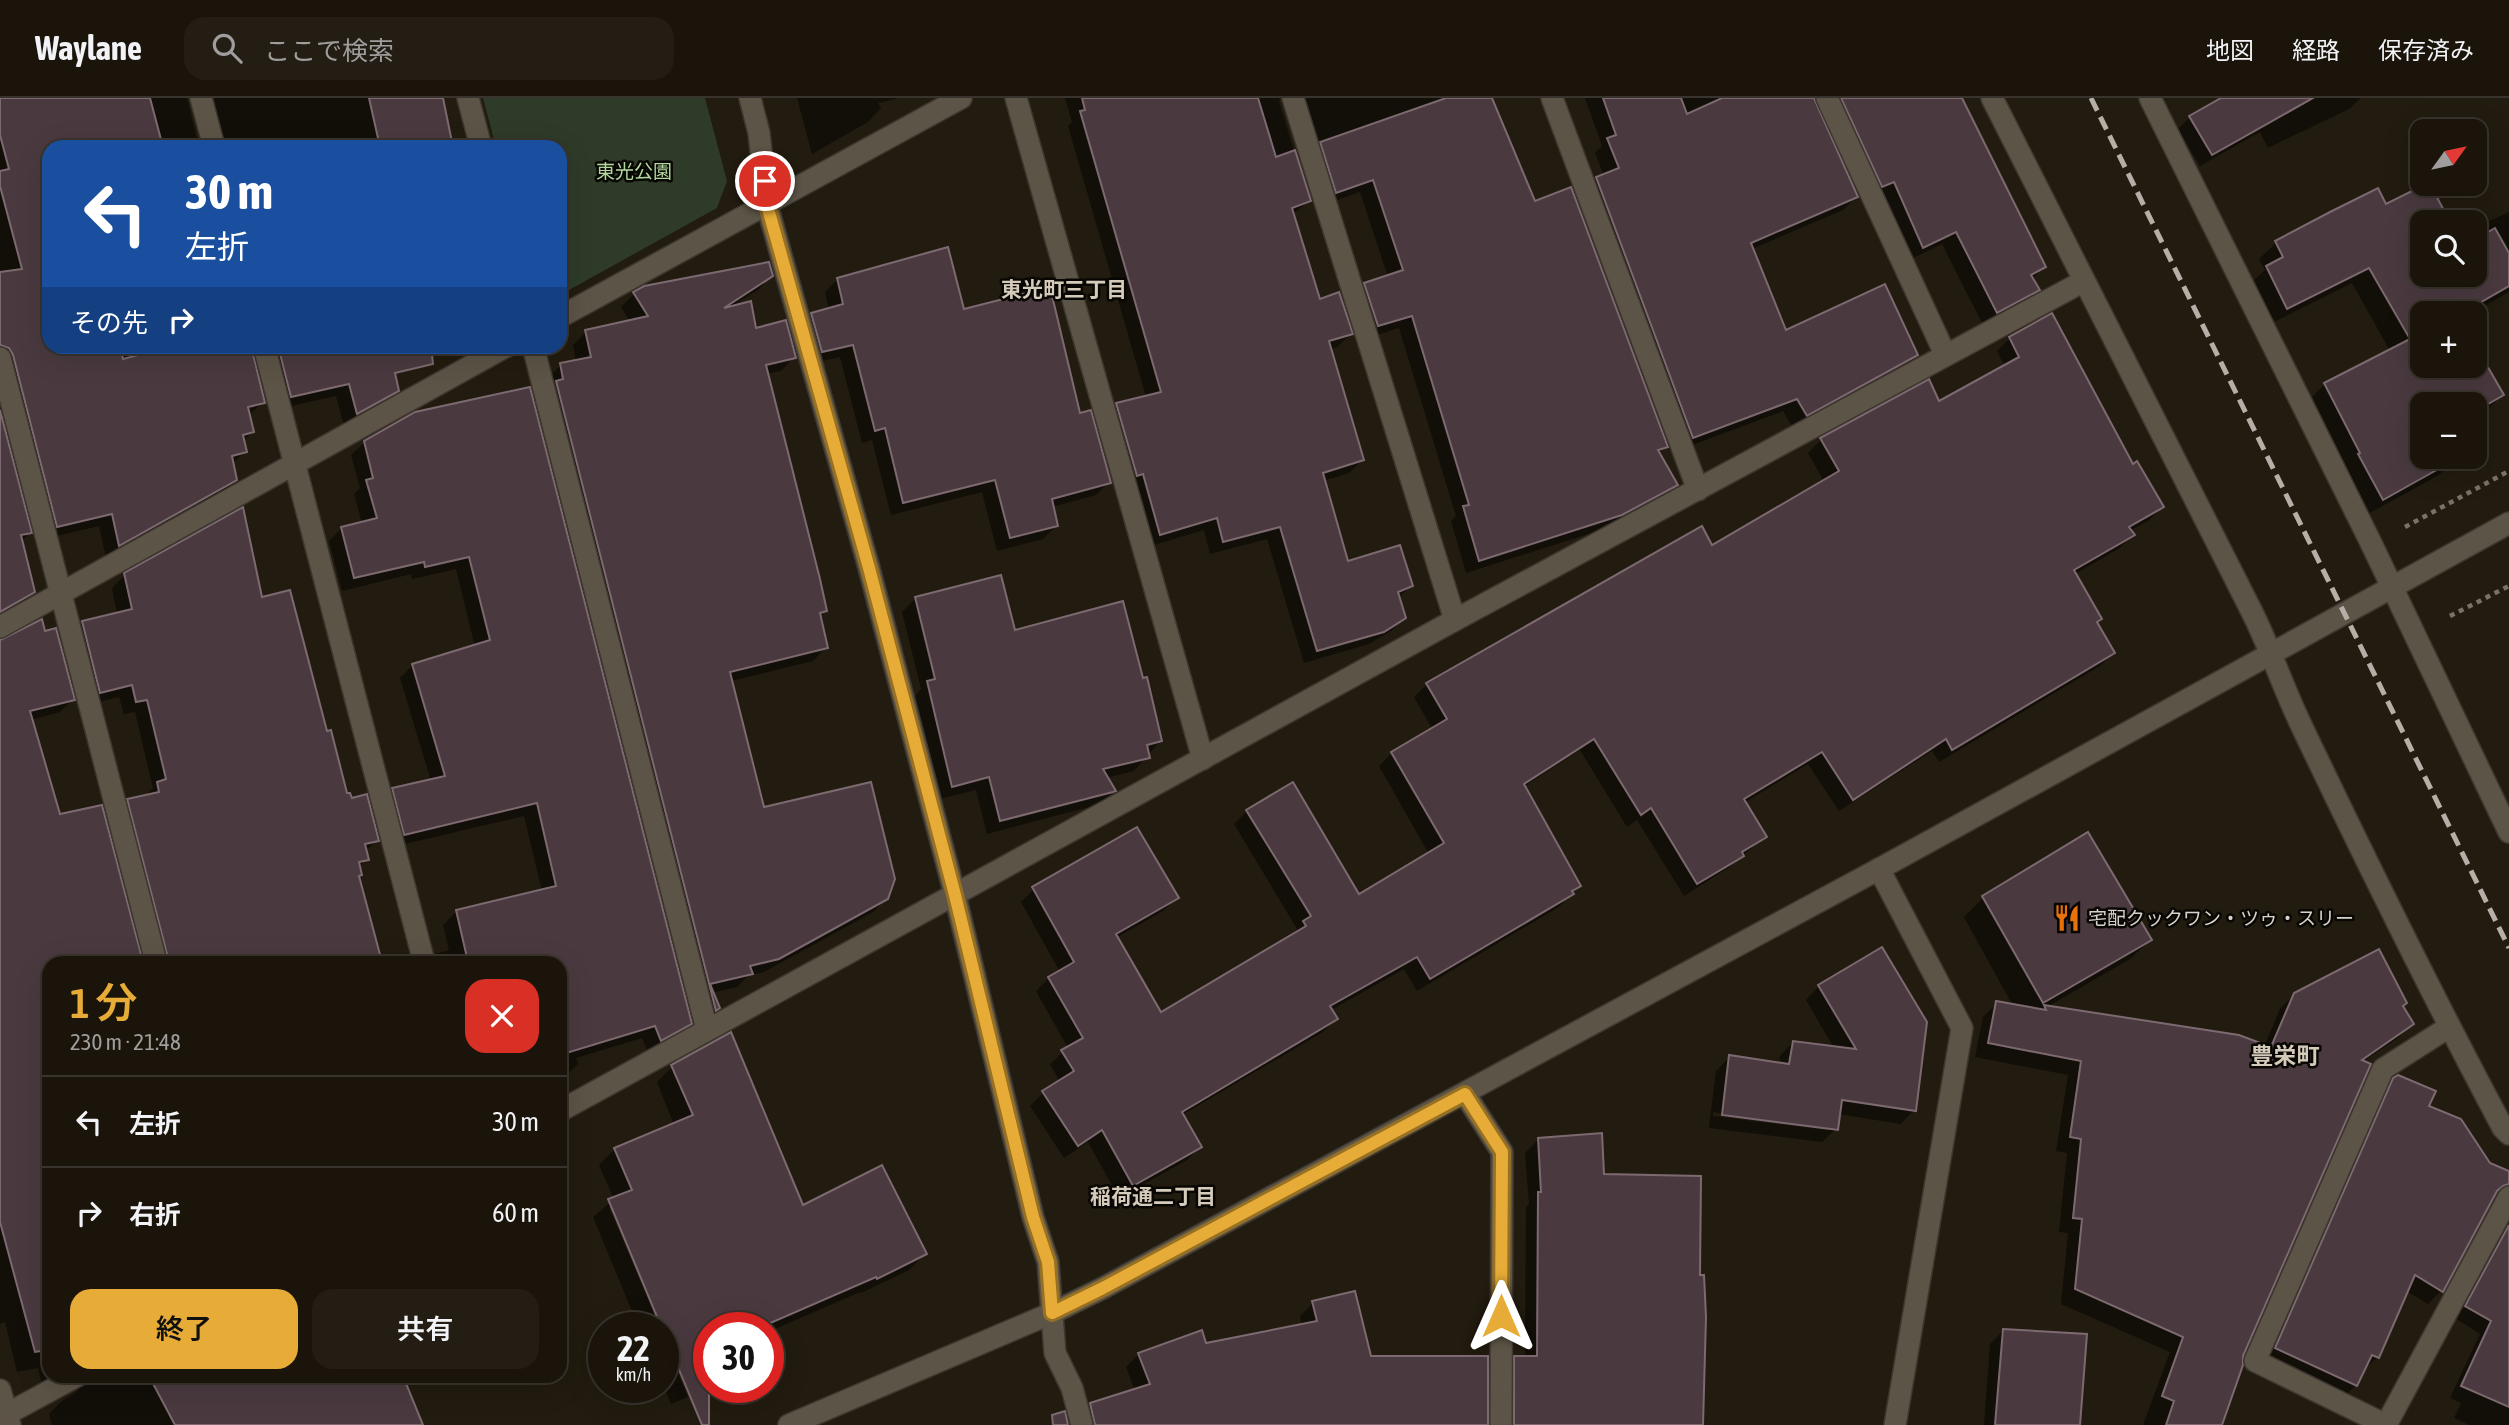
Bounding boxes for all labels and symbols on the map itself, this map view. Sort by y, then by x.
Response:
north arrow [2410,119,2487,196]
pin [735,151,795,211]
park label: 東光公園 [596,160,672,182]
district label: 東光町三丁目 [1001,277,1127,301]
restaurant icon: 宅配クックワン・ツゥ・スリー [2052,903,2082,933]
place label: 宅配クックワン・ツゥ・スリー [2088,907,2354,929]
district label: 豊栄町 [2251,1043,2320,1069]
district label: 稲荷通二丁目 [1090,1184,1216,1208]
position arrow [1464,1279,1538,1353]
speed limit sign: 30 [693,1312,784,1403]

